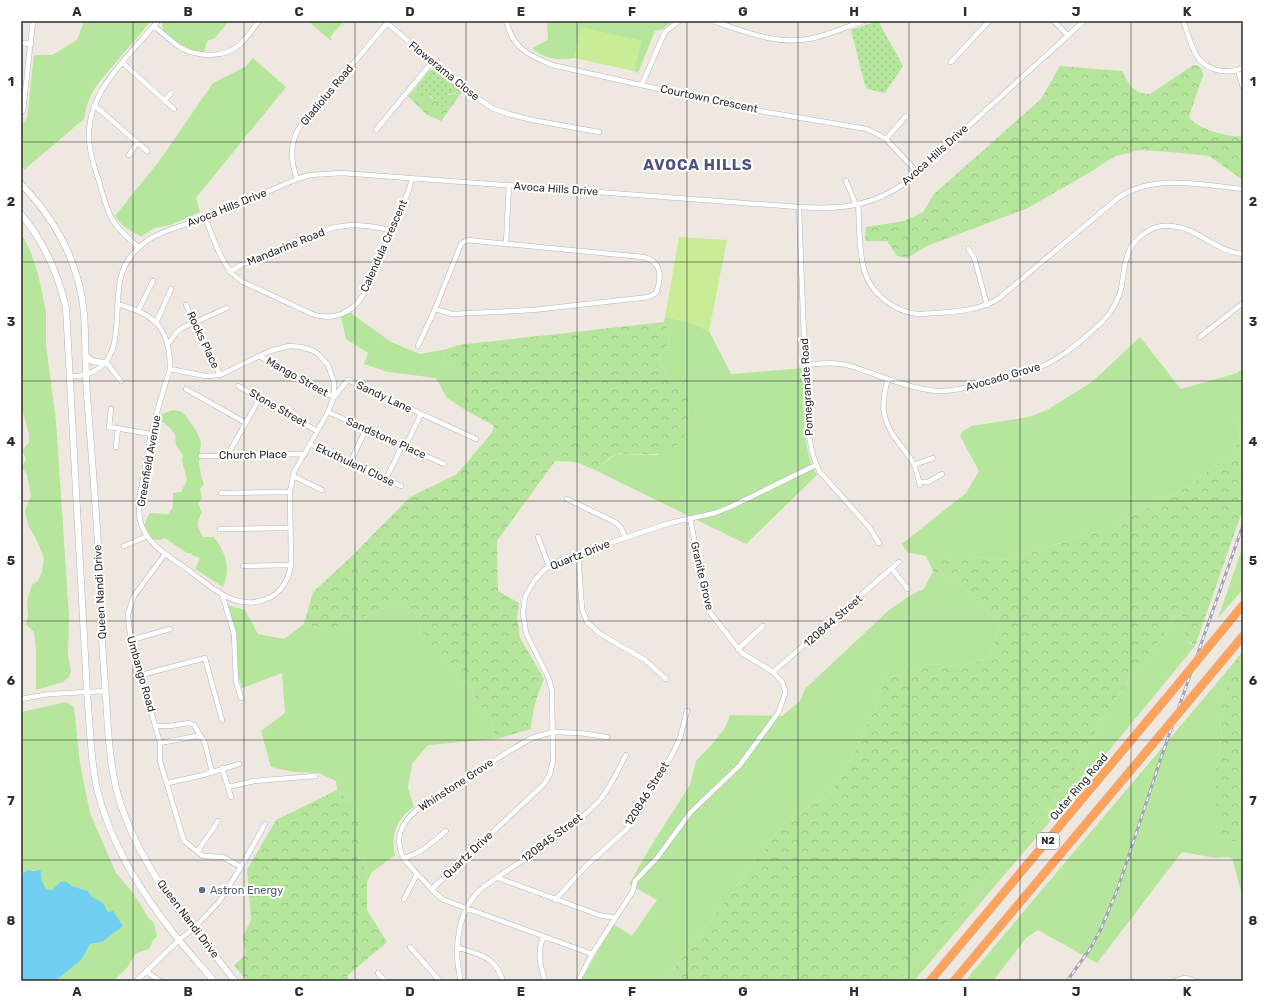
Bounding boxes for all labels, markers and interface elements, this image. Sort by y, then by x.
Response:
text: A [72,4,82,19]
text: B [183,4,193,19]
text: C [294,4,304,19]
text: D [405,4,415,19]
text: E [517,4,525,19]
text: F [628,4,636,19]
text: G [738,4,748,19]
text: H [849,4,859,19]
text: I [963,4,967,19]
text: J [1072,4,1080,19]
text: K [1183,4,1192,19]
street label: Flowerama Close [406,39,482,103]
street label: Gladiolus Road [298,62,356,128]
text: 1 [8,74,14,89]
text: 1 [1250,74,1256,89]
street label: Courtown Crescent [659,82,760,116]
street label: Avoca Hills Drive [899,122,971,188]
district label: AVOCA HILLS [643,156,753,174]
street label: Avoca Hills Drive [513,180,599,198]
street label: Avoca Hills Drive [185,186,269,230]
text: 2 [7,194,15,209]
text: 2 [1249,194,1257,209]
street label: Calendula Crescent [358,197,411,294]
street label: Mandarine Road [245,226,327,268]
street label: Rocks Place [184,309,222,371]
text: 3 [7,314,16,329]
text: 3 [1249,314,1258,329]
street label: Pomegranate Road [798,338,816,436]
street label: Mango Street [264,355,331,400]
street label: Avocado Grove [964,360,1042,394]
street label: Sandy Lane [354,378,414,416]
street label: Stone Street [247,386,310,430]
street label: Greenfield Avenue [135,414,163,508]
street label: Sandstone Place [344,415,428,461]
text: 4 [7,434,16,449]
text: 4 [1249,434,1258,449]
street label: Ekuthuleni Close [313,441,397,489]
street label: Church Place [219,448,287,462]
street label: Quartz Drive [548,537,612,573]
street label: Granite Grove [688,540,716,612]
street label: Queen Nandi Drive [91,544,109,640]
text: 5 [7,553,15,568]
text: 5 [1249,553,1257,568]
street label: 120844 Street [801,592,865,650]
street label: Umbango Road [124,635,158,713]
text: 6 [7,673,16,688]
text: 6 [1249,673,1258,688]
street label: Outer Ring Road [1047,751,1111,823]
street label: Whinstone Grove [416,756,496,814]
street label: 120846 Street [622,759,672,828]
text: 7 [7,793,15,808]
text: 7 [1249,793,1257,808]
street label: 120845 Street [519,810,586,865]
street label: Quartz Drive [440,829,496,881]
road number: N2 [1037,833,1059,849]
street label: Queen Nandi Drive [154,877,222,961]
place label: Astron Energy [210,884,283,897]
marker: Astron Energy [197,885,207,895]
text: 8 [7,913,16,928]
text: 8 [1249,913,1258,928]
text: A [72,984,82,999]
text: B [183,984,193,999]
text: C [294,984,304,999]
text: D [405,984,415,999]
text: E [517,984,525,999]
text: F [628,984,636,999]
text: G [738,984,748,999]
text: H [849,984,859,999]
text: I [963,984,967,999]
text: J [1072,984,1080,999]
text: K [1183,984,1192,999]

